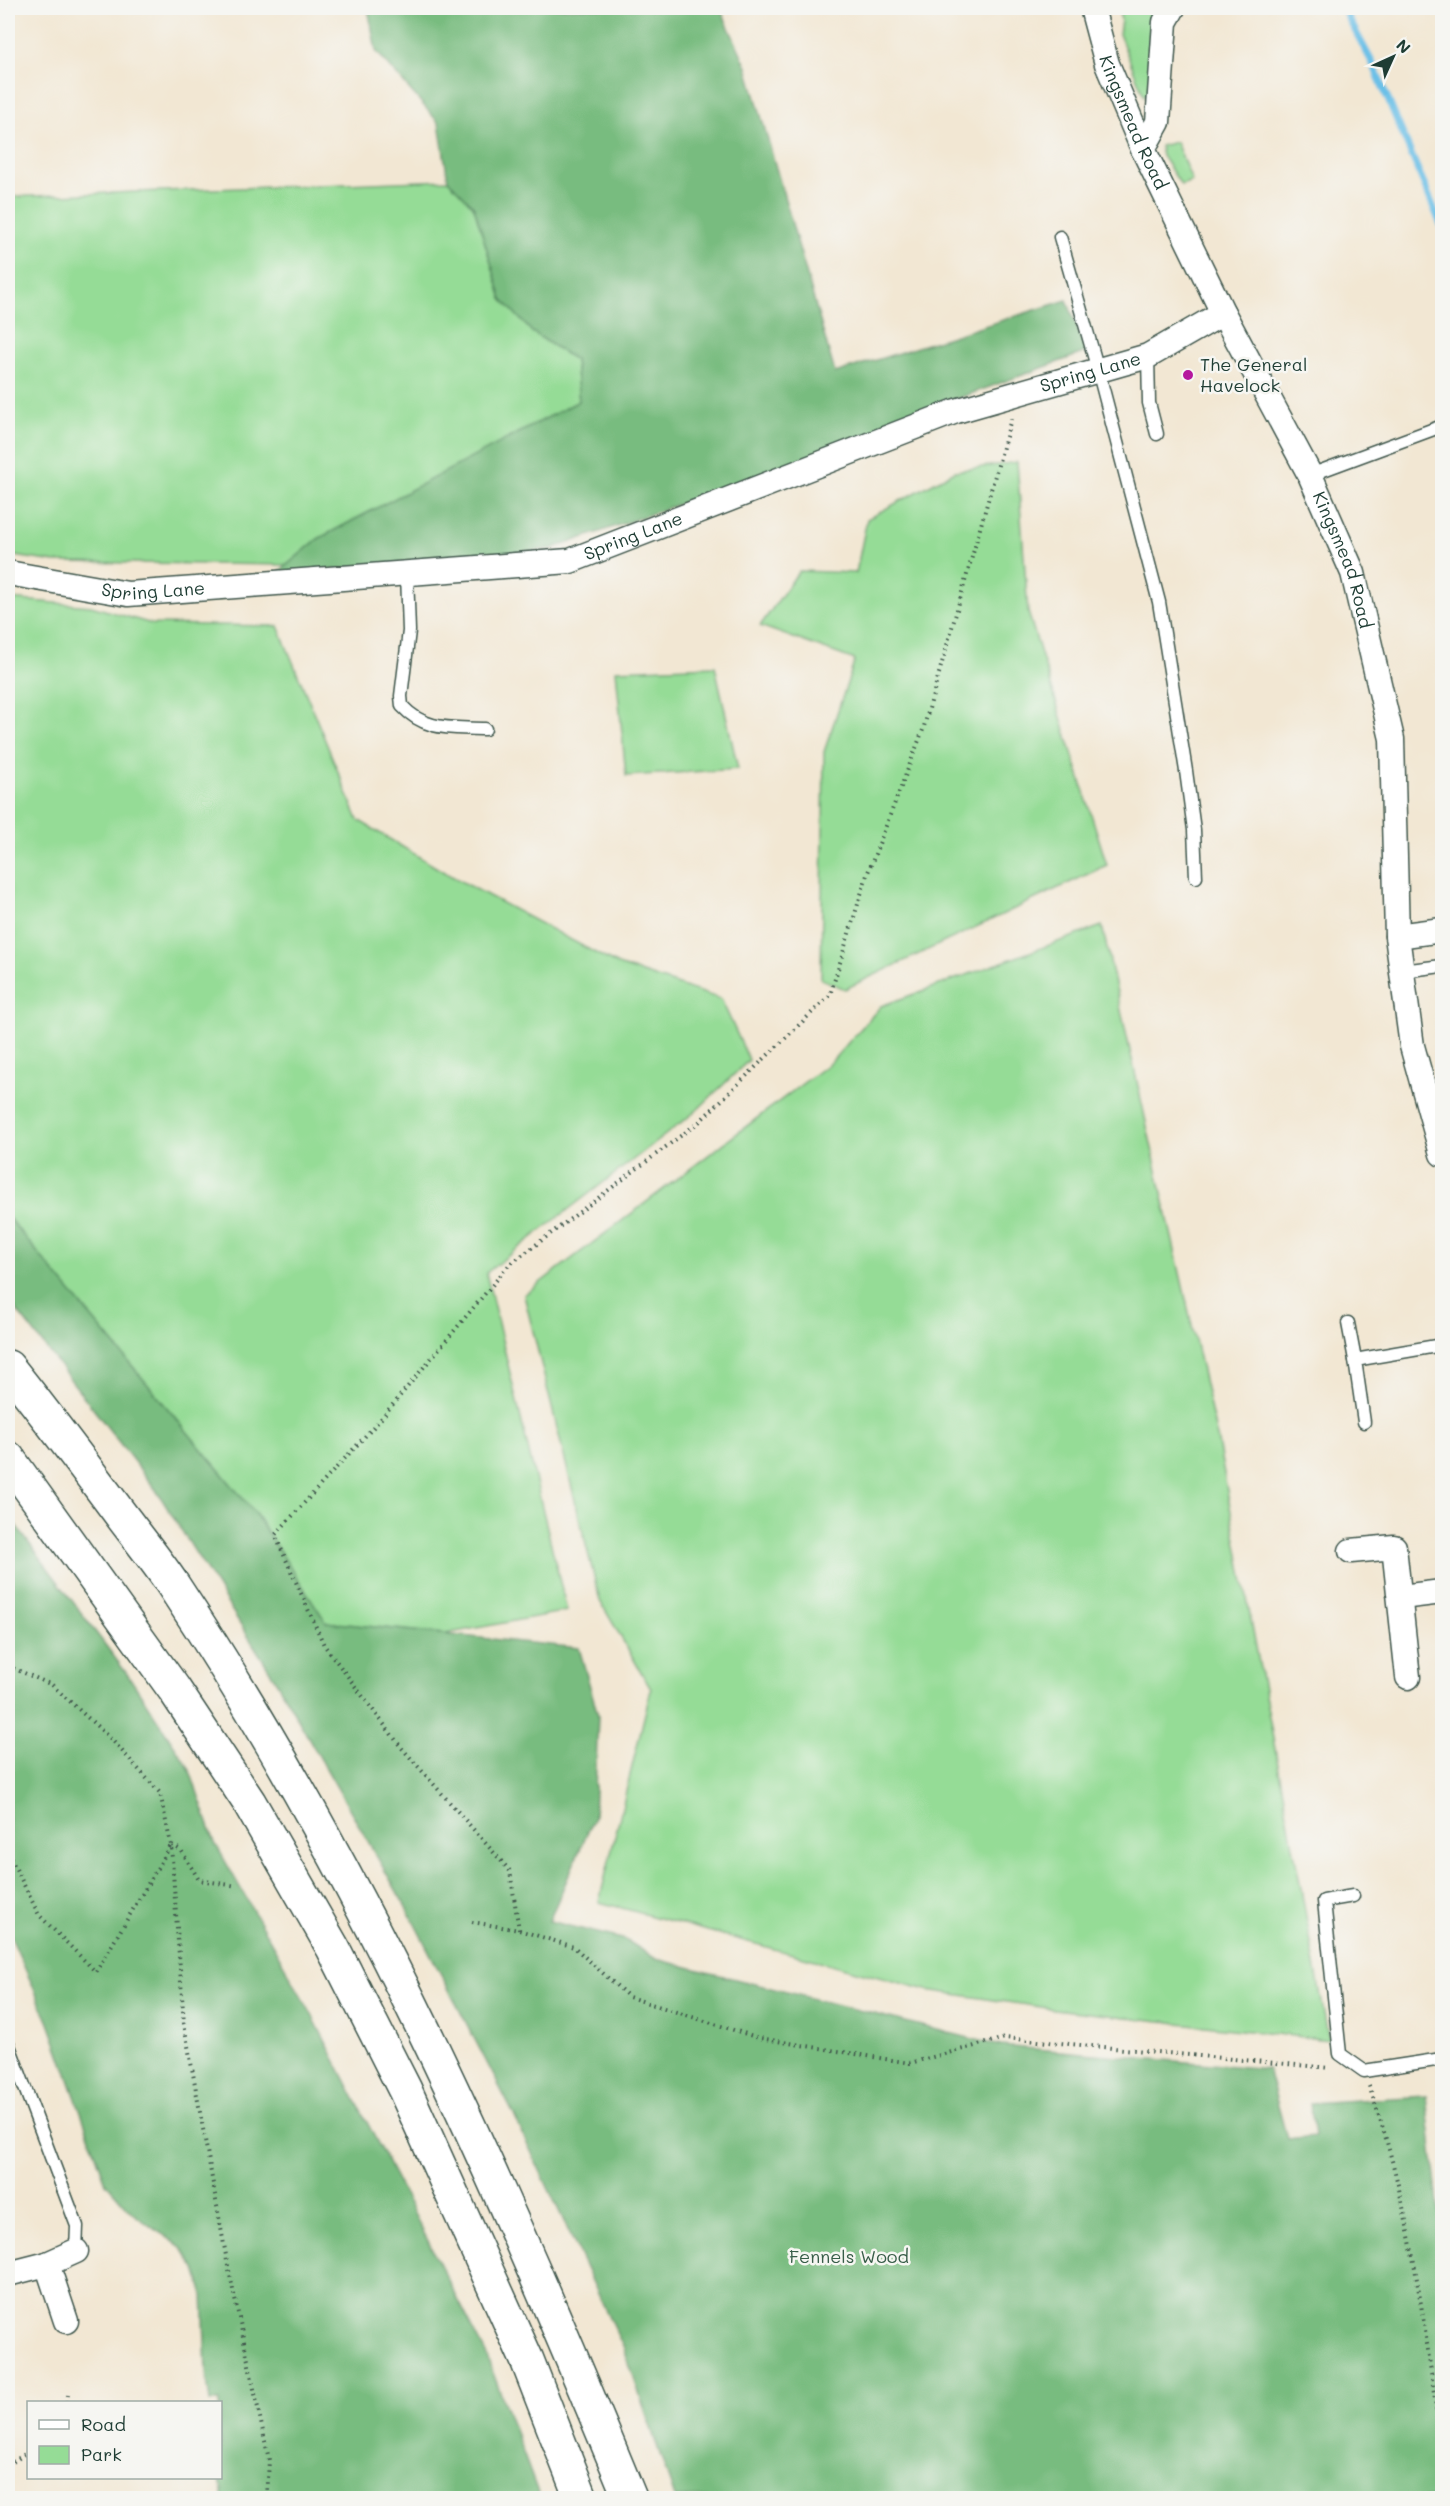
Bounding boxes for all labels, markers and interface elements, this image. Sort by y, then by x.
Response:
north arrow [1363,27,1423,87]
text: N [1392,34,1416,58]
street label: Kingsmead Road [1094,53,1174,193]
street label: Spring Lane [1037,346,1143,397]
place label: The General Havelock [1200,352,1307,397]
marker: The General Havelock [1181,368,1195,382]
street label: Kingsmead Road [1308,487,1379,631]
street label: Spring Lane [580,505,686,565]
street label: Spring Lane [100,575,206,605]
park label: Fennels Wood [789,2244,909,2268]
legend [27,2401,222,2479]
text: Road [81,2412,126,2436]
text: Park [81,2442,122,2466]

